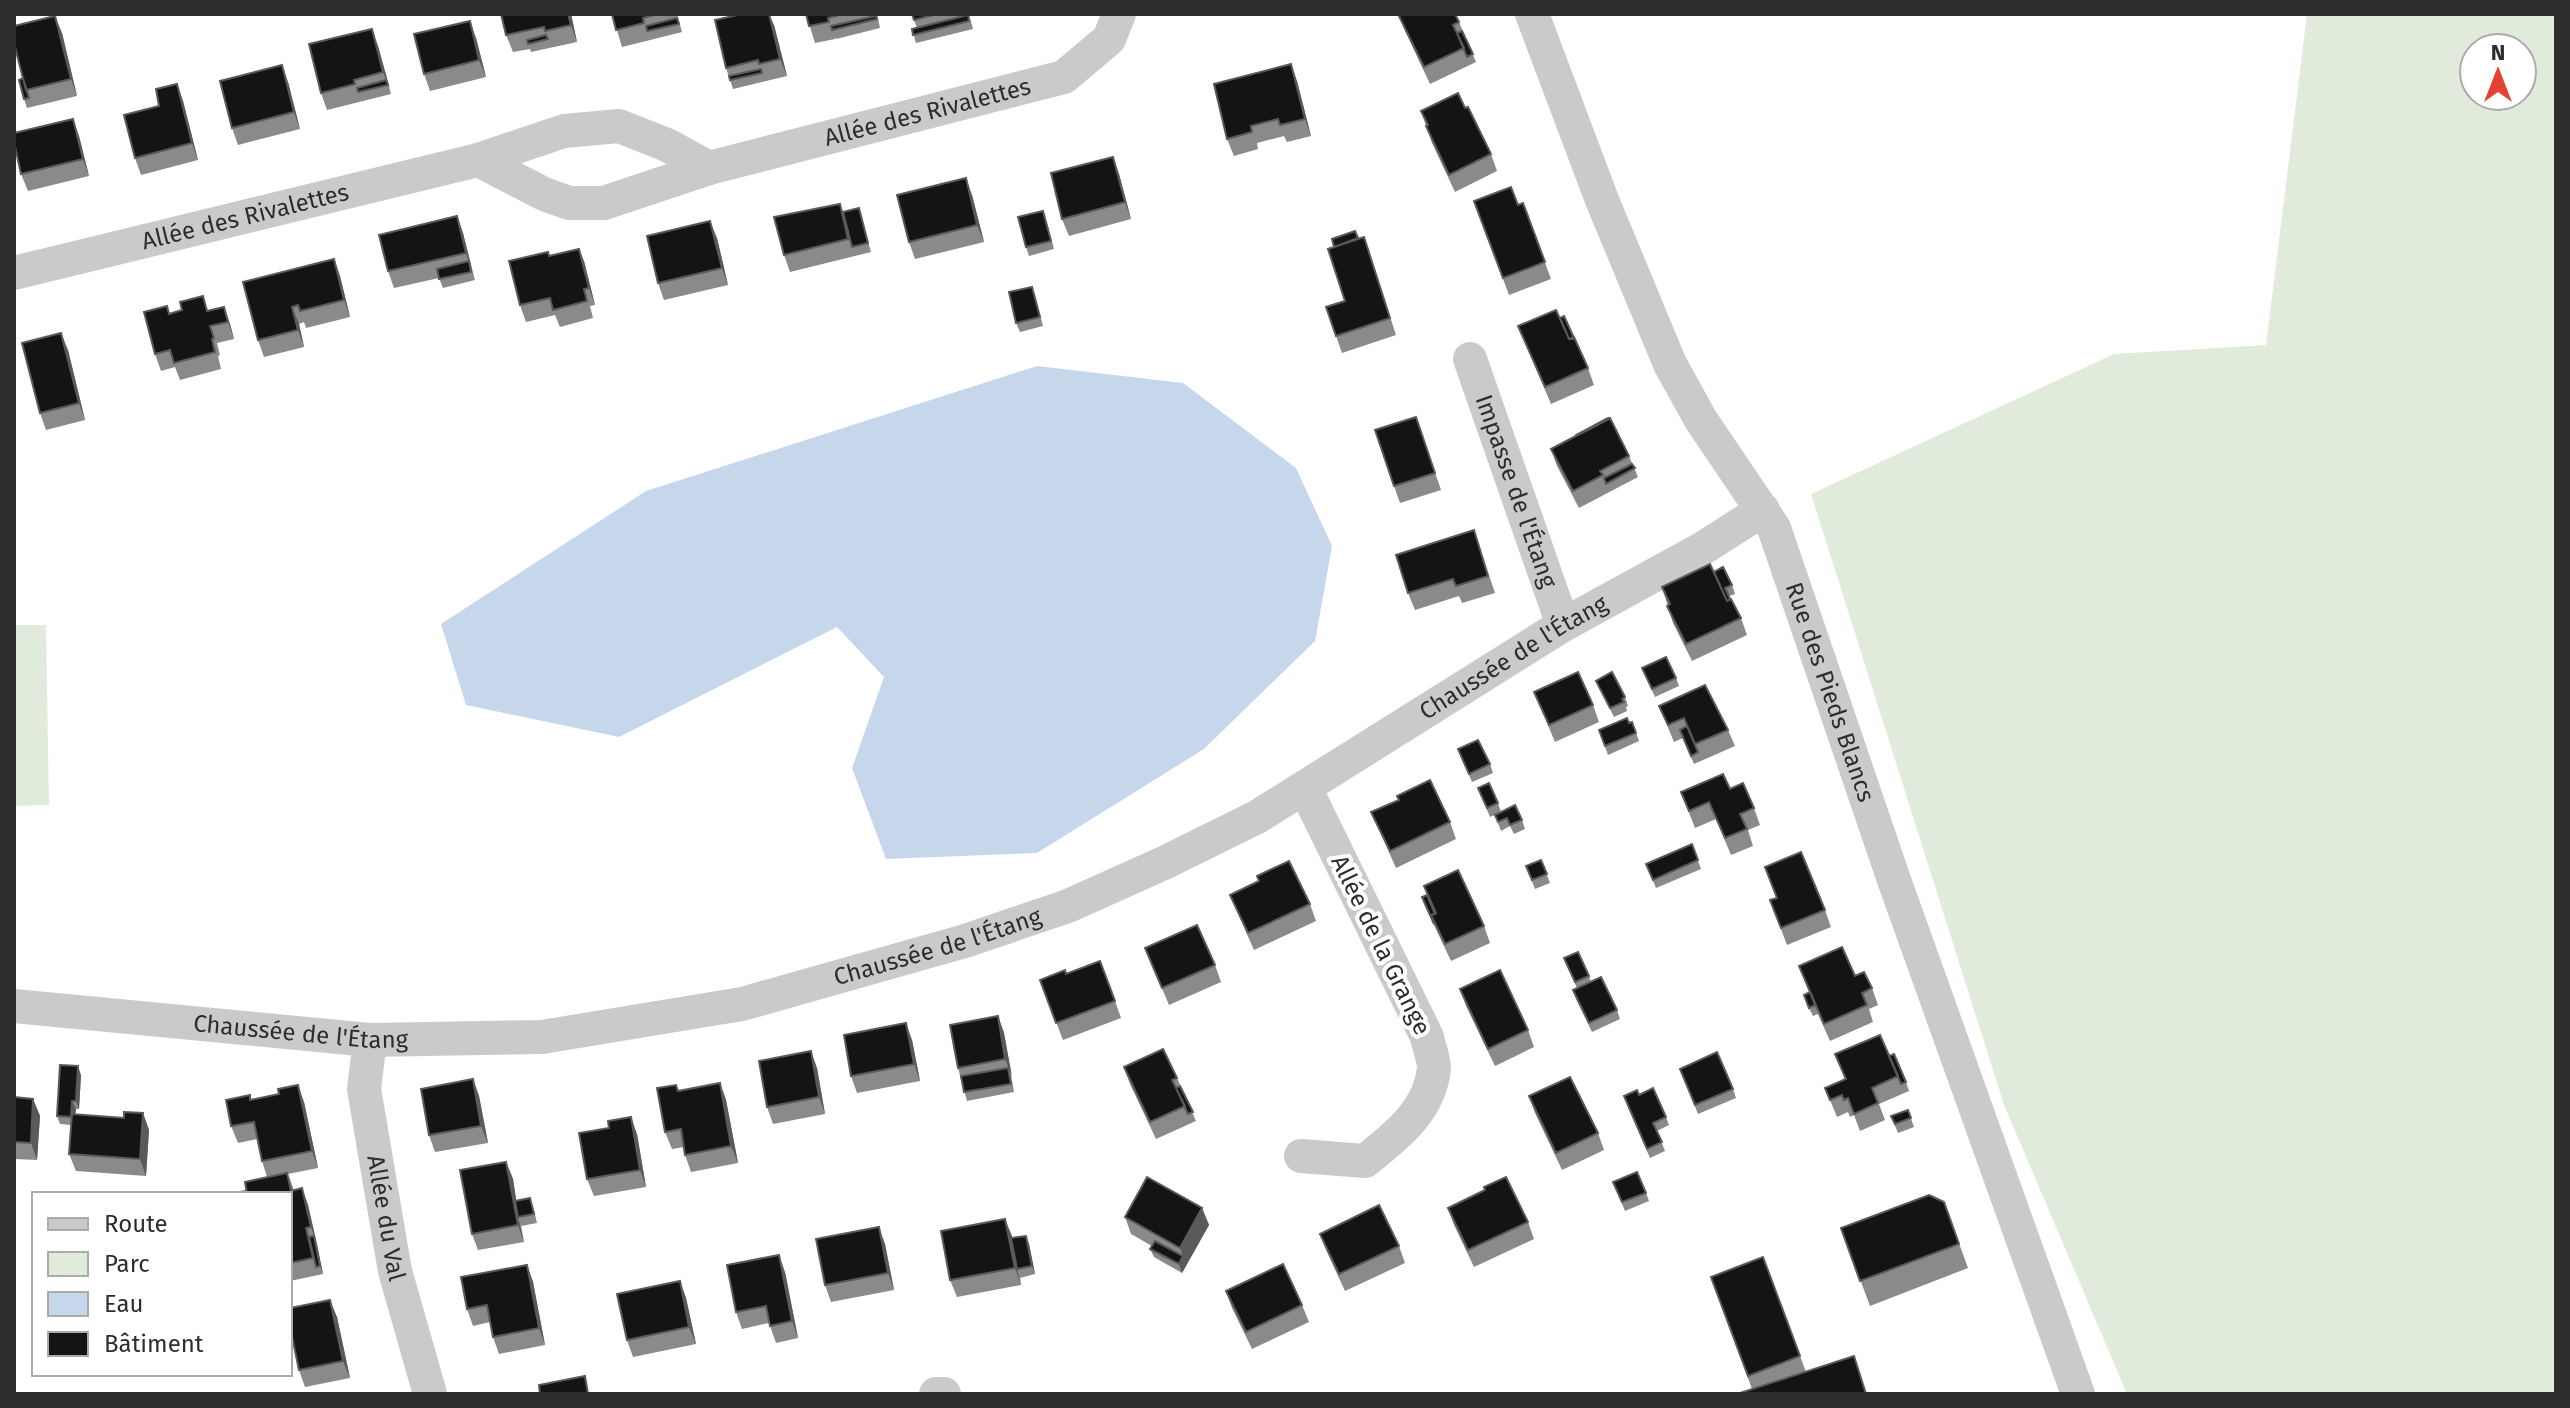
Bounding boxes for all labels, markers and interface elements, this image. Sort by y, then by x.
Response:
north arrow [2458,32,2538,112]
text: N [2491,39,2505,66]
street label: Allée des Rivalettes [821,72,1034,152]
street label: Allée des Rivalettes [139,178,352,255]
street label: Impasse de l'Étang [1470,391,1563,592]
street label: Rue des Pieds Blancs [1780,579,1880,806]
street label: Chaussée de l'Étang [1414,589,1613,726]
street label: Allée de la Grange [1325,851,1437,1039]
street label: Chaussée de l'Étang [830,902,1045,991]
street label: Chaussée de l'Étang [192,1009,409,1054]
street label: Allée du Val [361,1153,411,1284]
legend [32,1192,292,1376]
text: Route [104,1210,168,1238]
text: Parc [104,1250,150,1278]
text: Eau [104,1290,144,1318]
text: Bâtiment [104,1330,204,1358]

